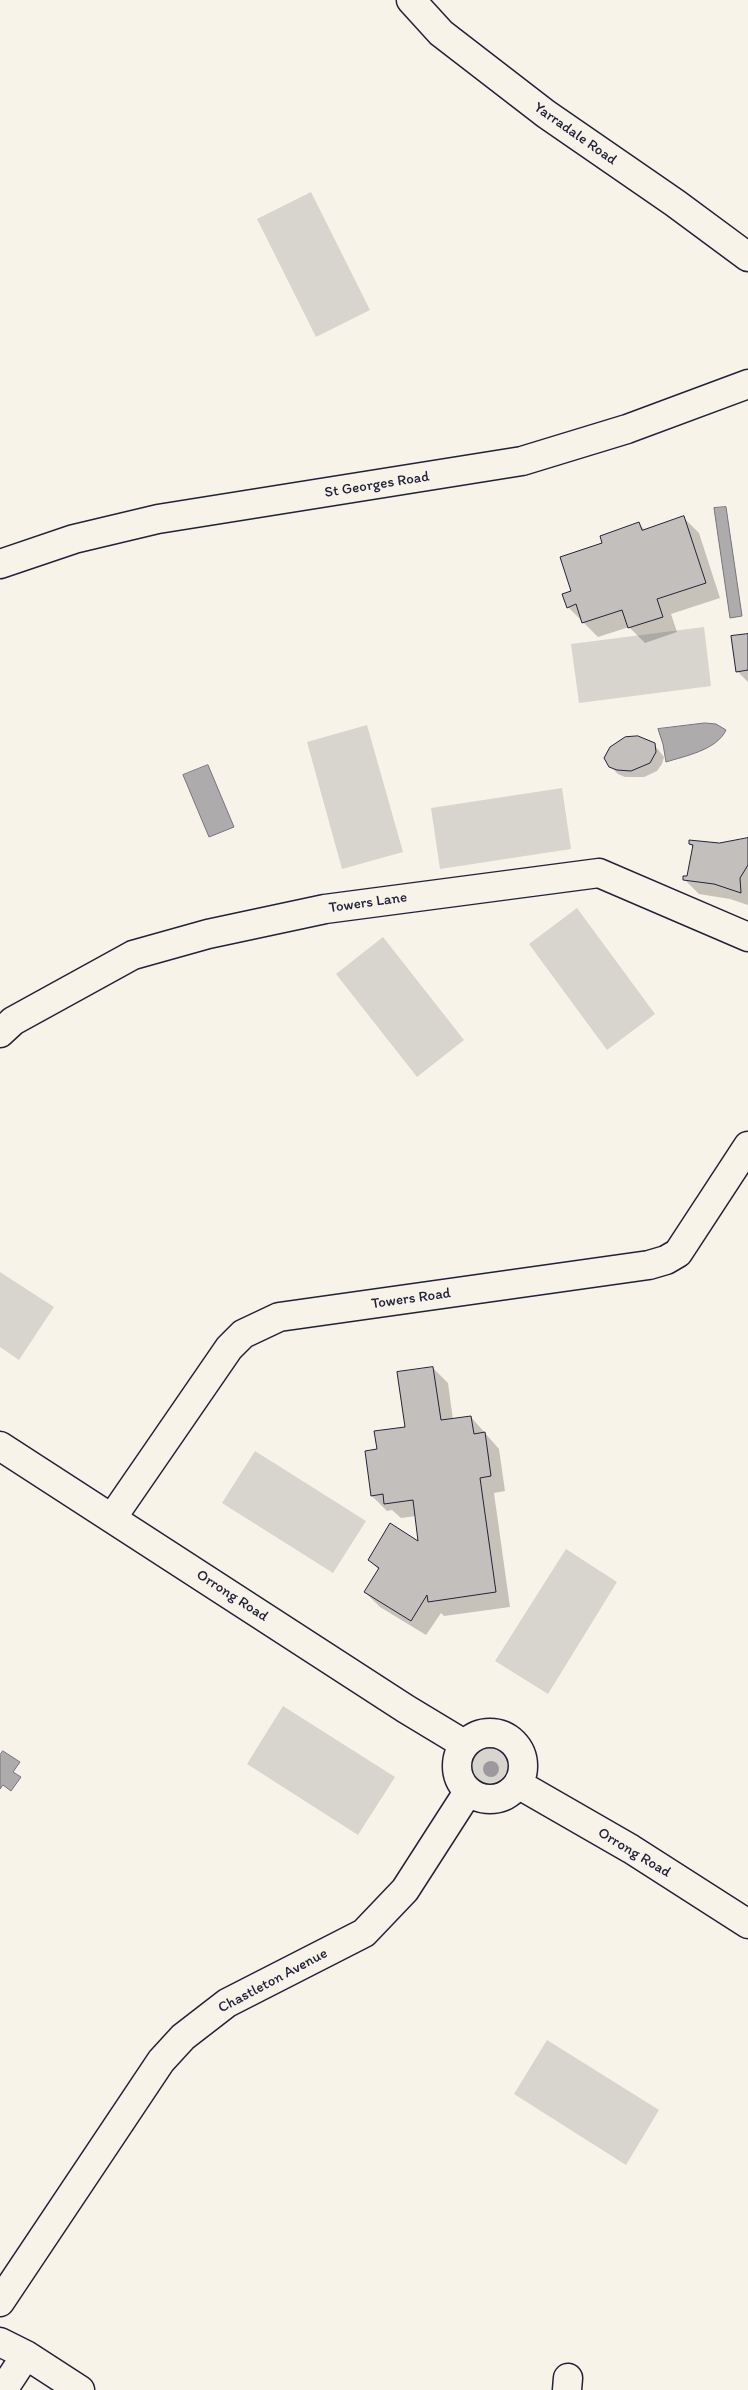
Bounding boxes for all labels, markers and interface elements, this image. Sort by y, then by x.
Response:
street label: Yarradale Road [530,99,620,169]
street label: St Georges Road [323,468,431,502]
street label: Towers Lane [328,889,408,917]
street label: Towers Road [370,1285,452,1313]
street label: Orrong Road [193,1566,271,1626]
street label: Orrong Road [594,1824,674,1882]
street label: Chastleton Avenue [215,1945,331,2017]

